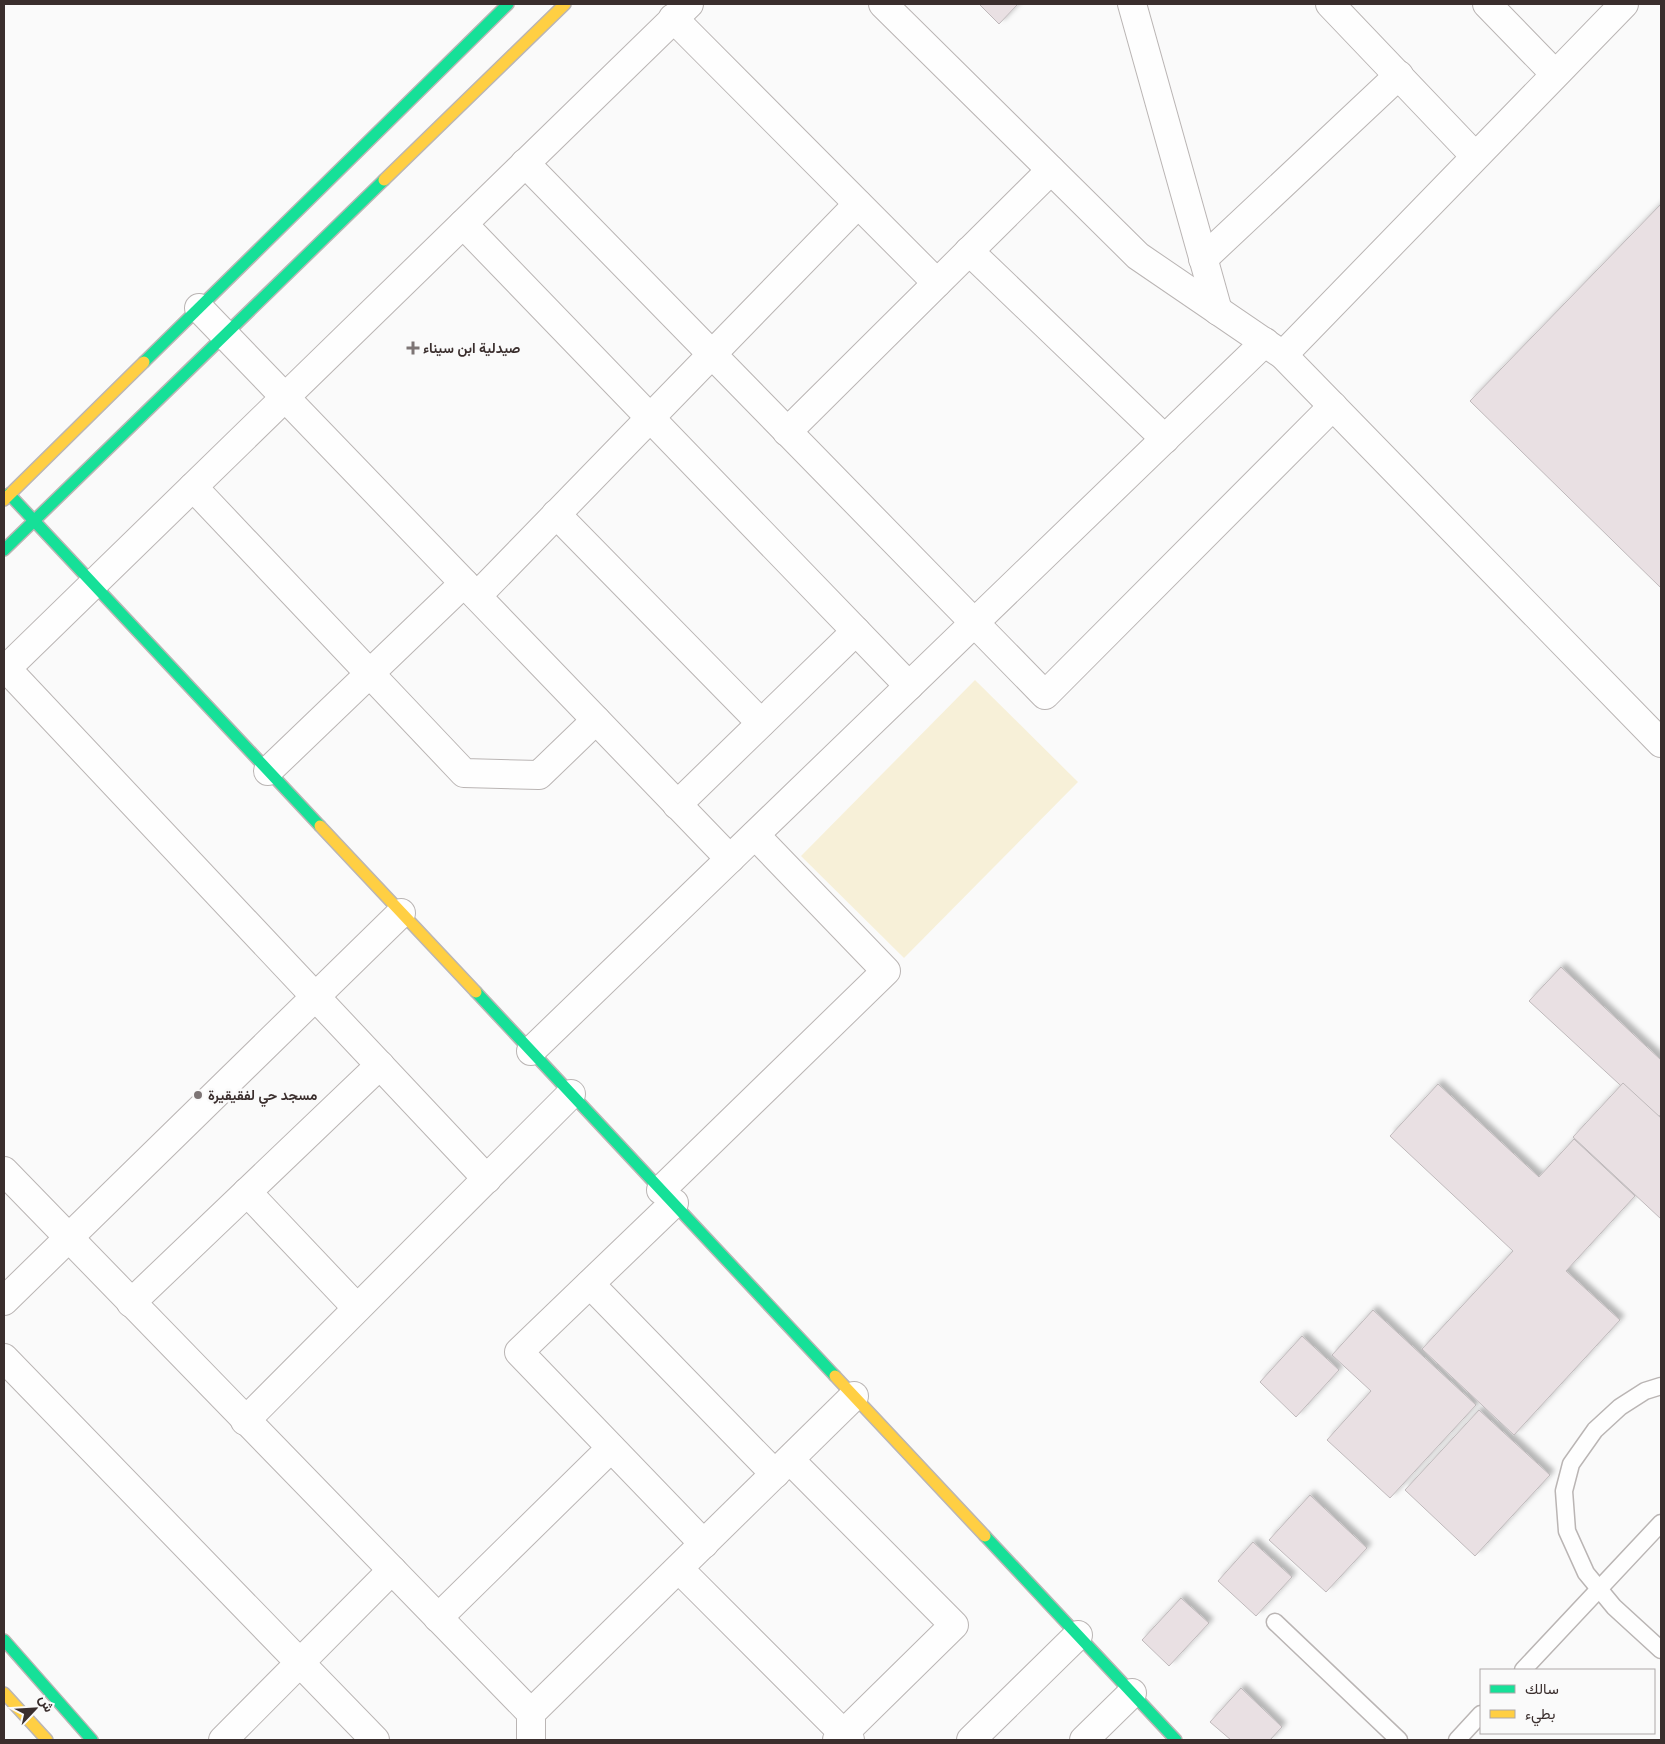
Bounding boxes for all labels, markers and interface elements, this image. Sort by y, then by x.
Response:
place label: صيدلية ابن سيناء [423,340,520,357]
marker: صيدلية ابن سيناء [407,342,419,354]
place label: مسجد حي لفقيقيرة [208,1087,318,1107]
marker: مسجد حي لفقيقيرة [192,1089,204,1101]
legend [1480,1669,1655,1734]
text: سالك [1525,1680,1559,1698]
north arrow [10,1684,60,1734]
text: ش [35,1692,58,1715]
text: بطيء [1525,1705,1555,1727]

